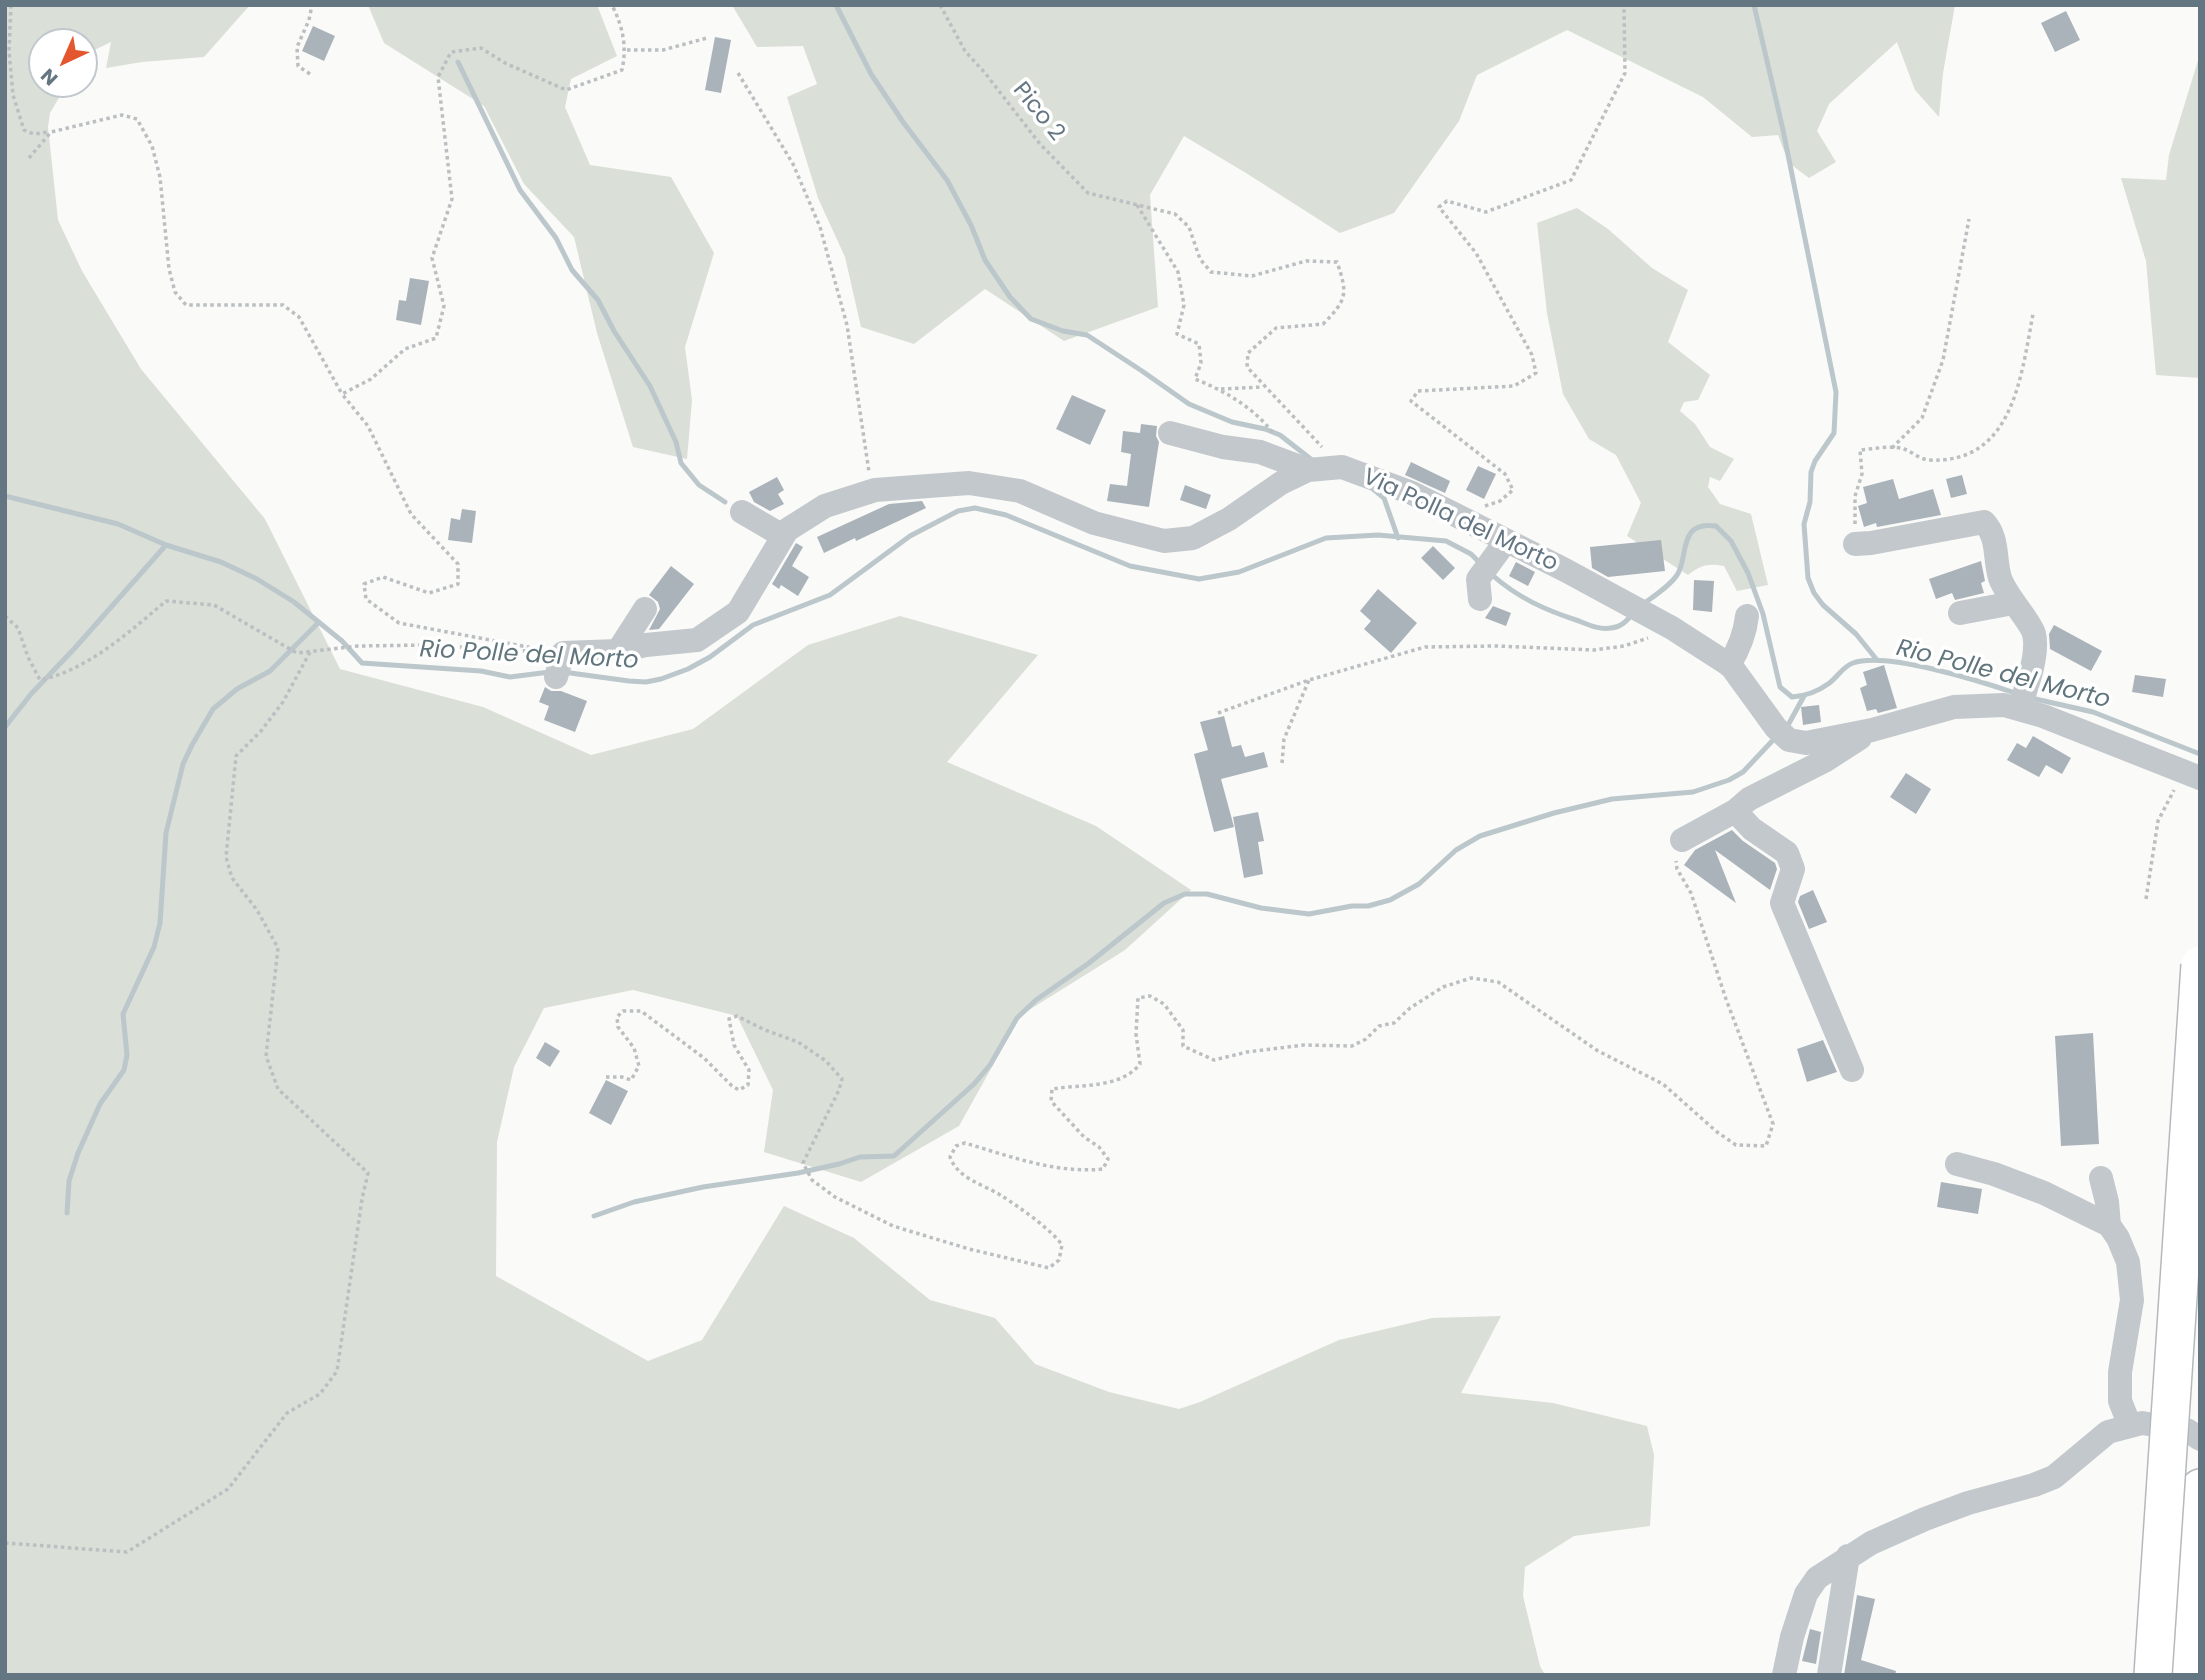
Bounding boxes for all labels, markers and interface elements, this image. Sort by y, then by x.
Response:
north arrow [28,28,98,98]
text: N [35,62,64,92]
street label: Pico 2 [1006,77,1070,147]
street label: Via Polla del Morto [1358,464,1562,578]
water label: Rio Polle del Morto [1893,634,2113,716]
water label: Rio Polle del Morto [419,636,639,676]

